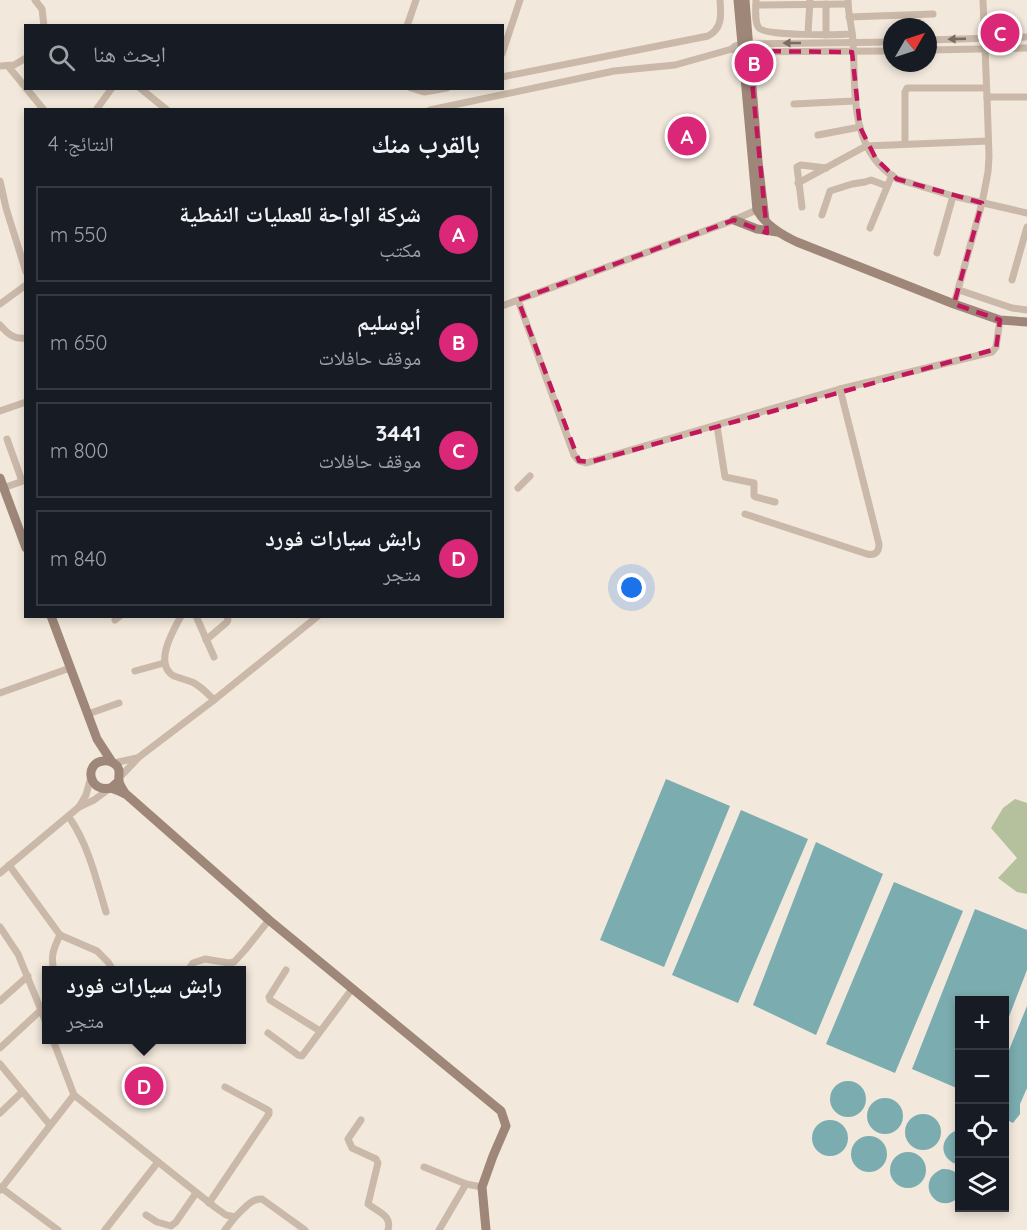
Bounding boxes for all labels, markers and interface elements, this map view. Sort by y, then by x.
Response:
pin: C [980,10,1020,56]
north arrow [883,18,937,72]
search box [24,24,504,90]
one-way arrow [947,35,966,44]
one-way arrow [782,38,801,48]
text: ابحث هنا [93,40,166,68]
pin: B [734,40,774,86]
icon: search [45,41,78,74]
pin: A [668,114,706,158]
text: بالقرب منك [371,127,480,160]
text: النتائج: 4 [48,131,114,156]
text: شركة الواحة للعمليات النفطية [179,200,421,228]
text: 550 m [50,222,107,247]
text: A [452,222,465,247]
text: مكتب [379,237,421,262]
text: أبوسليم [357,308,421,336]
text: 650 m [50,330,107,355]
text: B [452,330,465,355]
text: موقف حافلات [319,345,421,370]
text: 3441 [375,419,421,447]
text: 800 m [50,438,108,463]
text: C [452,438,465,463]
text: موقف حافلات [319,448,421,473]
text: رابش سيارات فورد [265,524,421,552]
text: 840 m [50,546,107,571]
text: D [451,546,466,571]
text: متجر [383,561,421,586]
your location [617,573,646,602]
popup [42,966,246,1044]
text: رابش سيارات فورد [66,971,222,999]
map controls [955,996,1009,1212]
button: + [955,996,1009,1050]
text: متجر [66,1008,104,1033]
button: − [955,1050,1009,1104]
pin: D [124,1064,164,1108]
button: locate [955,1104,1009,1158]
button: layers [955,1158,1009,1212]

